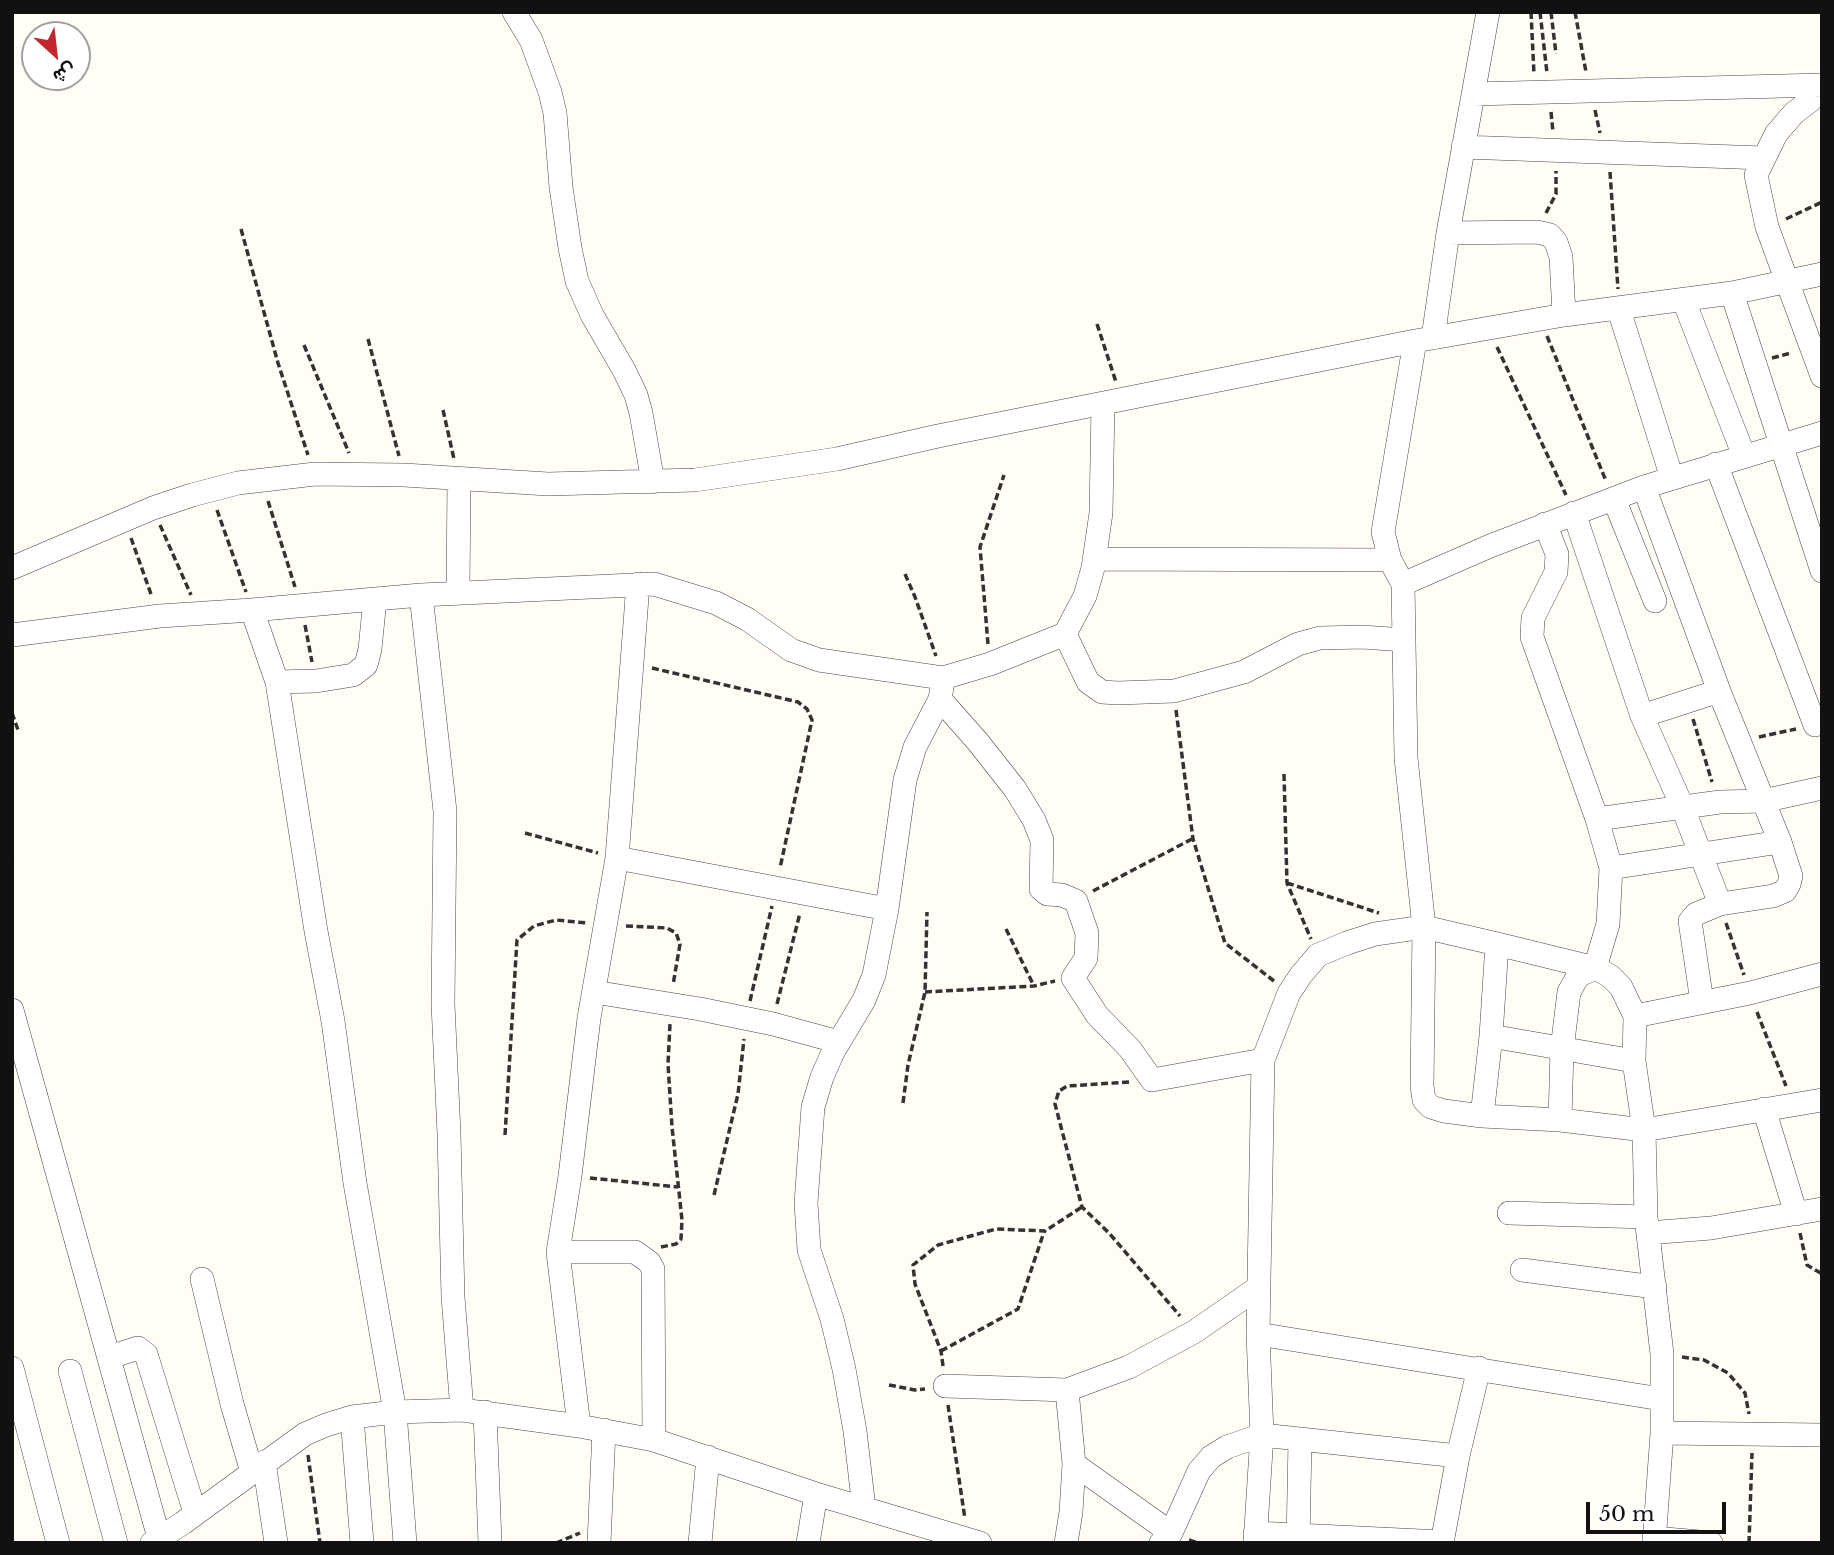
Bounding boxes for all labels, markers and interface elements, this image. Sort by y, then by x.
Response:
north arrow [21,21,91,91]
text: ش [49,58,80,89]
scale bar [1589,1488,1729,1532]
text: 50 m [1599,1501,1654,1527]

